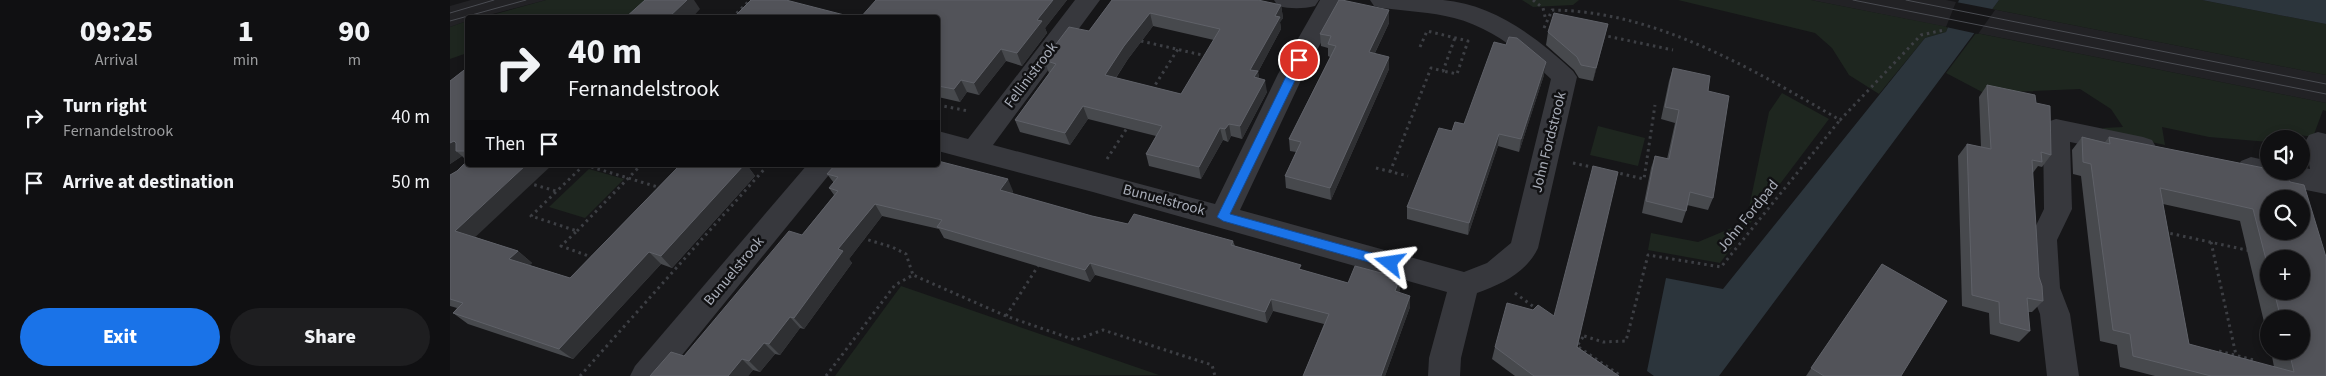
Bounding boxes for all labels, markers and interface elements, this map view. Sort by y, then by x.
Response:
text: 09:25 [80,10,153,53]
text: 1 [238,10,254,53]
text: 90 [338,10,370,53]
text: 40 m [568,27,642,77]
icon: right [485,35,550,100]
street label: Fellinistrook [999,37,1063,112]
pin [1278,39,1320,81]
icon: arrive [1285,46,1313,74]
text: Arrival [95,49,138,71]
text: min [233,49,259,71]
text: m [348,49,361,71]
text: Fernandelstrook [568,73,719,105]
street label: John Fordstrook [1526,89,1572,195]
text: Turn right [63,93,147,120]
icon: right [20,104,48,132]
text: 40 m [392,104,430,131]
text: Fernandelstrook [63,120,173,142]
icon: arrive [535,130,563,158]
map controls [2260,130,2310,360]
button: sound [2260,130,2310,180]
text: Then [485,131,525,158]
icon: arrive [20,169,48,197]
text: Arrive at destination [63,169,234,196]
text: 50 m [392,169,430,196]
street label: John Fordpad [1712,175,1784,257]
street label: Bunuelstrook [1121,179,1208,221]
button: search [2260,190,2310,240]
street label: Bunuelstrook [699,231,770,310]
position arrow [1363,236,1415,288]
button: + [2260,250,2310,300]
button: Exit [20,308,220,366]
button: Share [230,308,430,366]
button: − [2260,310,2310,360]

